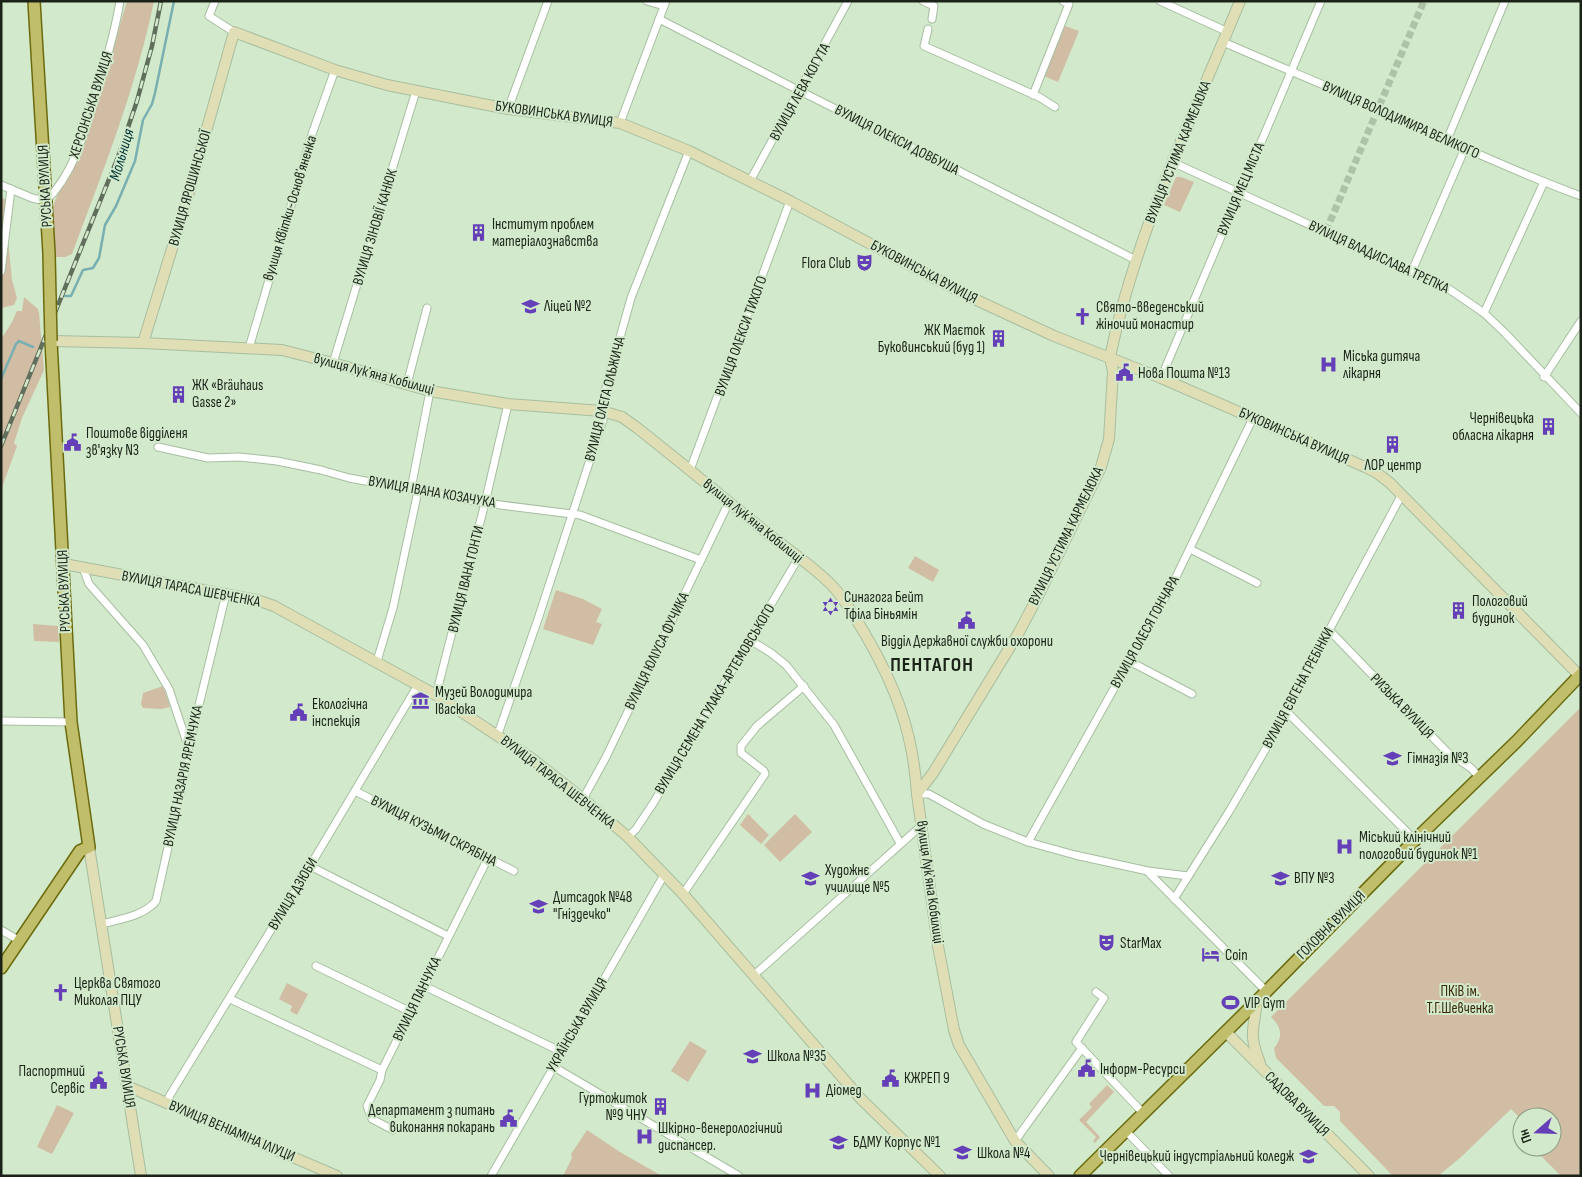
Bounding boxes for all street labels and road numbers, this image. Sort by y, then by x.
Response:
street label: ВУЛИЦЯ ЛЕВА КОГУТА [765,39,835,144]
street label: ХЕРСОНСЬКА ВУЛИЦЯ [64,49,117,162]
street label: ВУЛИЦЯ УСТИМА КАРМЕЛЮКА [1141,77,1215,226]
street label: ВУЛИЦЯ ВОЛОДИМИРА ВЕЛИКОГО [1320,77,1482,163]
street label: БУКОВИНСЬКА ВУЛИЦЯ [494,96,614,132]
street label: ВУЛИЦЯ ОЛЕКСИ ДОВБУША [832,100,963,180]
street label: ВУЛИЦЯ ЯРОШИНСЬКОЇ [164,127,216,248]
street label: вулиця Квітки-Основʼяненка [259,133,321,283]
street label: ВУЛИЦЯ МЕЦ МІСТА [1213,139,1269,238]
street label: РУСЬКА ВУЛИЦЯ [33,144,57,228]
street label: ВУЛИЦЯ ЗІНОВІЇ КАНЮК [348,166,402,287]
street label: ВУЛИЦЯ ВЛАДИСЛАВА ТРЕПКА [1306,216,1453,298]
street label: БУКОВИНСЬКА ВУЛИЦЯ [867,236,981,308]
street label: ВУЛИЦЯ ОЛЕКСИ ТИХОГО [710,273,772,399]
street label: ВУЛИЦЯ ОЛЕГА ОЛЬЖИЧА [580,334,630,463]
street label: вулиця Лукʼяна Кобилиці [312,349,436,399]
street label: БУКОВИНСЬКА ВУЛИЦЯ [1236,403,1352,469]
street label: ВУЛИЦЯ УСТИМА КАРМЕЛЮКА [1024,463,1108,608]
street label: ВУЛИЦЯ ІВАНА КОЗАЧУКА [367,471,498,513]
street label: вулиця Лукʼяна Кобилиці [699,475,807,568]
street label: ВУЛИЦЯ ІВАНА ГОНТИ [444,524,488,634]
street label: РУСЬКА ВУЛИЦЯ [53,549,75,633]
street label: ВУЛИЦЯ ТАРАСА ШЕВЧЕНКА [120,566,262,612]
street label: ВУЛИЦЯ ОЛЕСЯ ГОНЧАРА [1106,572,1184,691]
street label: ВУЛИЦЯ ЮЛІУСА ФУЧИКА [620,589,694,713]
street label: ВУЛИЦЯ СЕМЕНА ГУЛАКА-АРТЕМОВСЬКОГО [651,600,779,798]
street label: ВУЛИЦЯ ЄВГЕНА ГРЕБІНКИ [1258,624,1338,752]
street label: РИЗЬКА ВУЛИЦЯ [1366,669,1438,743]
street label: ВУЛИЦЯ НАЗАРІЯ ЯРЕМЧУКА [159,703,207,848]
street label: ВУЛИЦЯ ТАРАСА ШЕВЧЕНКА [497,731,620,833]
street label: ВУЛИЦЯ КУЗЬМИ СКРЯБІНА [368,791,501,871]
street label: вулиця Лукʼяна Кобилиці [912,819,948,945]
street label: ВУЛИЦЯ ДЗЮБИ [264,854,322,934]
street label: ГОЛОВНА ВУЛИЦЯ [1293,887,1369,963]
street label: ВУЛИЦЯ ПАНЧУКА [388,953,446,1044]
street label: УКРАЇНСЬКА ВУЛИЦЯ [542,974,612,1076]
street label: РУСЬКА ВУЛИЦЯ [108,1025,140,1109]
street label: САДОВА ВУЛИЦЯ [1260,1067,1334,1141]
street label: ВУЛИЦЯ ВЕНІАМІНА ІЛІУЦИ [166,1096,298,1166]

